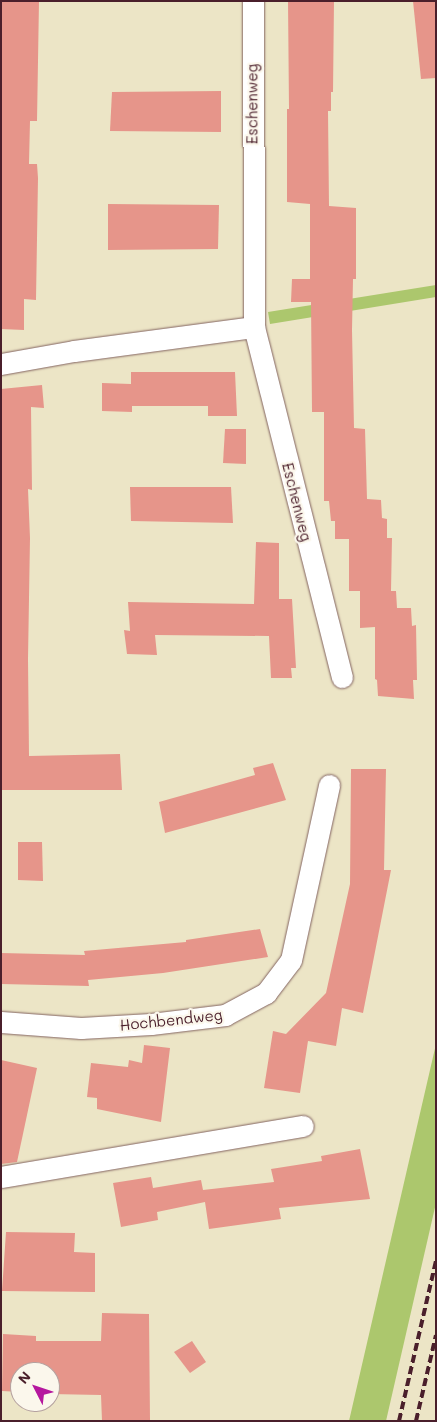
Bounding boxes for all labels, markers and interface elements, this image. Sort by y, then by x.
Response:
street label: Eschenweg [243,64,261,144]
street label: Eschenweg [279,461,315,543]
street label: Hochbendweg [119,1006,223,1034]
north arrow [10,1362,60,1412]
text: N [13,1367,35,1388]

